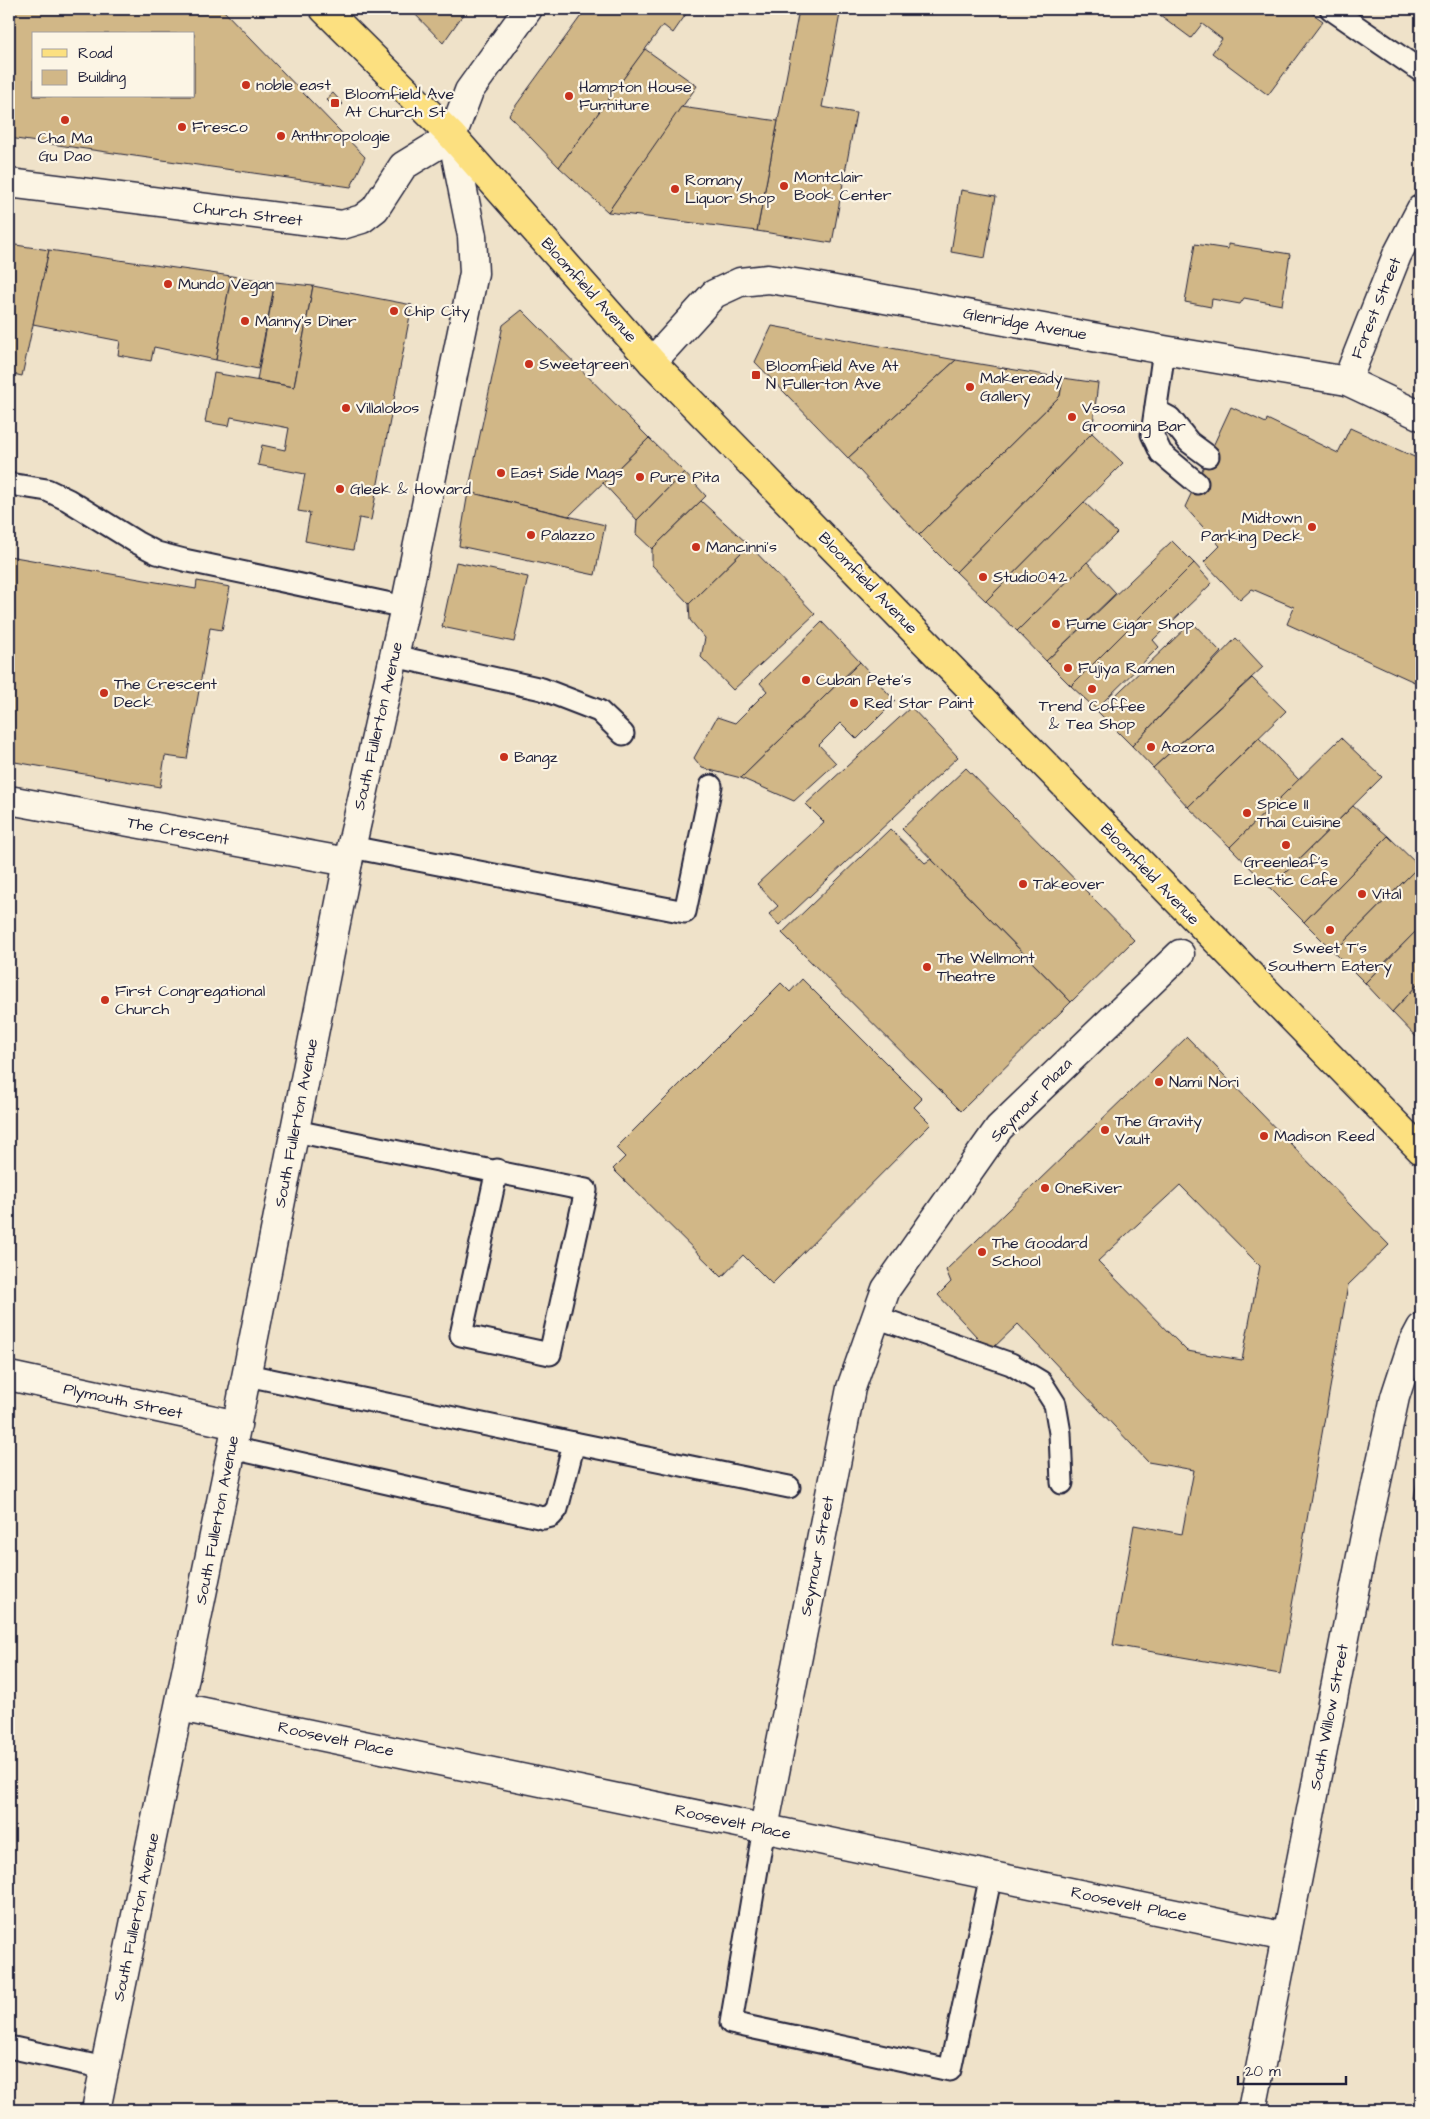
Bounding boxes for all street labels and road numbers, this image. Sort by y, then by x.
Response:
street label: Church Street [192,196,304,232]
street label: Bloomfield Avenue [536,233,642,347]
street label: Forest Street [1346,253,1407,362]
street label: Glenridge Avenue [961,302,1089,347]
street label: Bloomfield Avenue [814,527,923,639]
street label: South Fullerton Avenue [348,640,408,812]
street label: The Crescent [125,811,231,851]
street label: Bloomfield Avenue [1096,818,1205,930]
street label: South Fullerton Avenue [269,1036,323,1209]
street label: Seymour Plaza [985,1053,1078,1148]
street label: Plymouth Street [61,1378,185,1425]
street label: South Fullerton Avenue [190,1433,244,1606]
street label: Seymour Street [795,1494,841,1618]
street label: South Willow Street [1304,1642,1354,1792]
street label: Roosevelt Place [276,1716,396,1762]
street label: Roosevelt Place [673,1799,793,1845]
street label: South Fullerton Avenue [107,1830,165,2003]
street label: Roosevelt Place [1069,1881,1189,1927]

